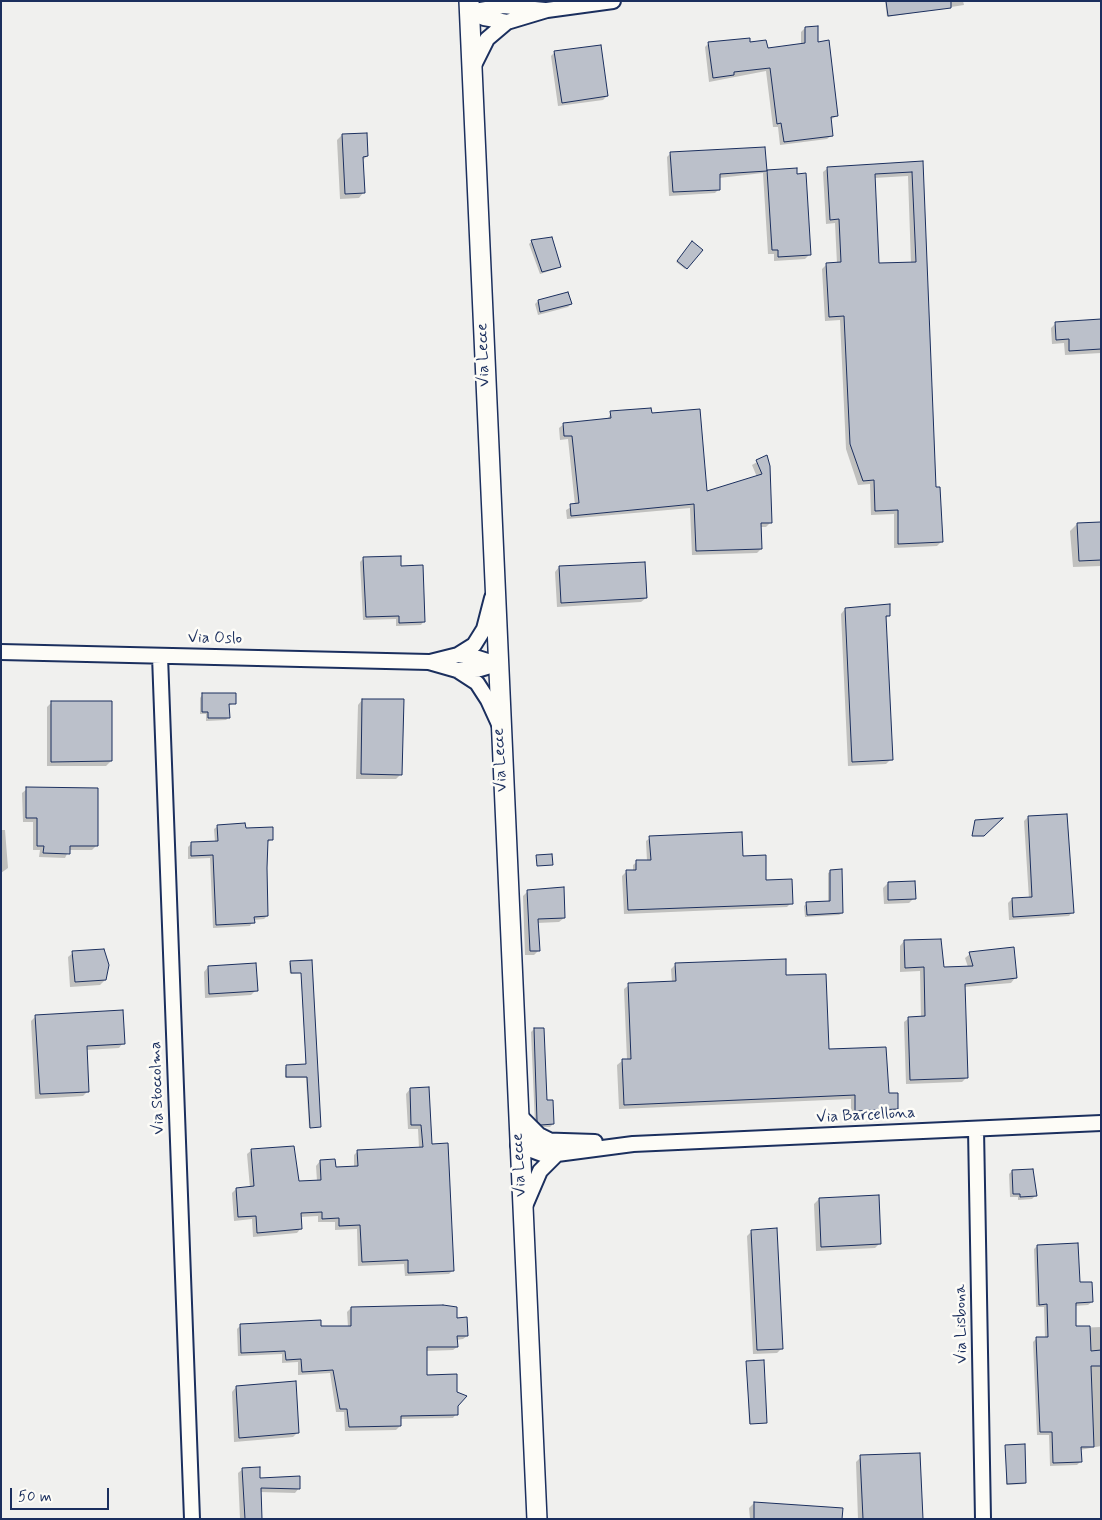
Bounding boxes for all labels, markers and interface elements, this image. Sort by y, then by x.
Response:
street label: Via Lecce [473,323,495,387]
street label: Via Oslo [188,629,242,649]
street label: Via Lecce [490,728,512,792]
street label: Via Stoccolma [147,1041,169,1135]
street label: Via Barcellona [816,1104,916,1128]
street label: Via Lecce [509,1133,531,1197]
street label: Via Lisbona [952,1284,972,1364]
scale bar [12,1478,111,1510]
text: 50 m [18,1487,52,1507]

